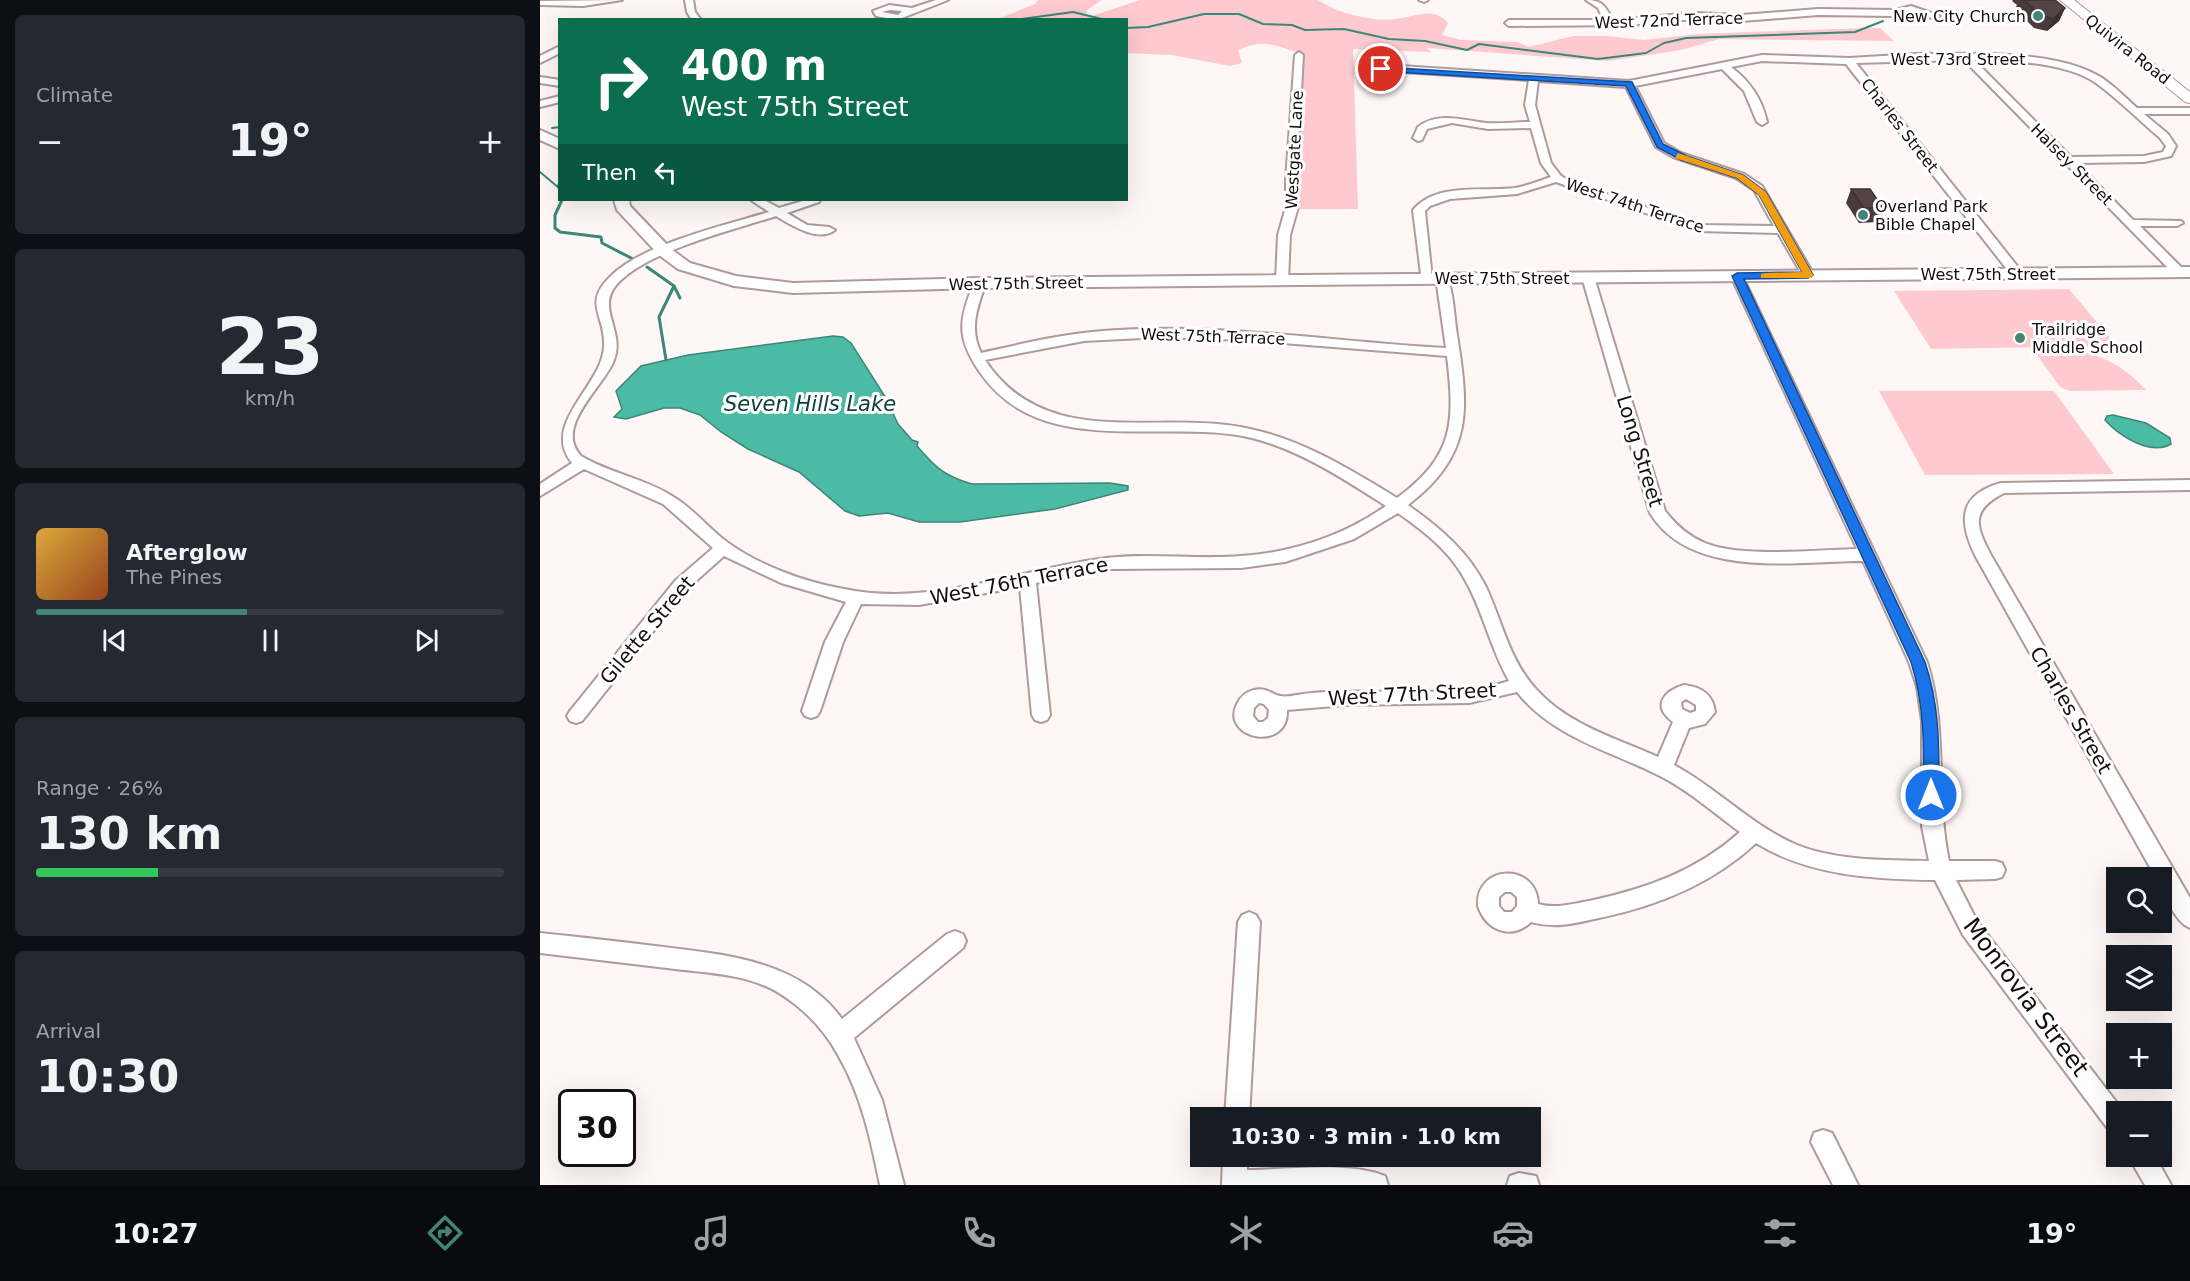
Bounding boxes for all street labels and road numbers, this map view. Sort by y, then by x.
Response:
street label: West 72nd Terrace [1595,8,1743,33]
street label: Quivira Road [2081,10,2174,89]
street label: West 73rd Street [1891,50,2025,69]
street label: Charles Street [1857,75,1942,176]
street label: Westgate Lane [1282,90,1307,210]
street label: Halsey Street [2027,120,2116,209]
street label: West 74th Terrace [1563,174,1706,237]
street label: West 75th Street [1921,265,2055,284]
street label: West 75th Street [1435,269,1569,288]
street label: West 75th Street [948,273,1084,294]
street label: West 75th Terrace [1140,324,1286,349]
street label: Long Street [1612,392,1668,510]
street label: West 76th Terrace [928,552,1110,610]
street label: Gilette Street [595,571,699,689]
street label: Charles Street [2025,642,2117,778]
street label: West 77th Street [1327,678,1497,710]
street label: Monrovia Street [1957,912,2095,1082]

